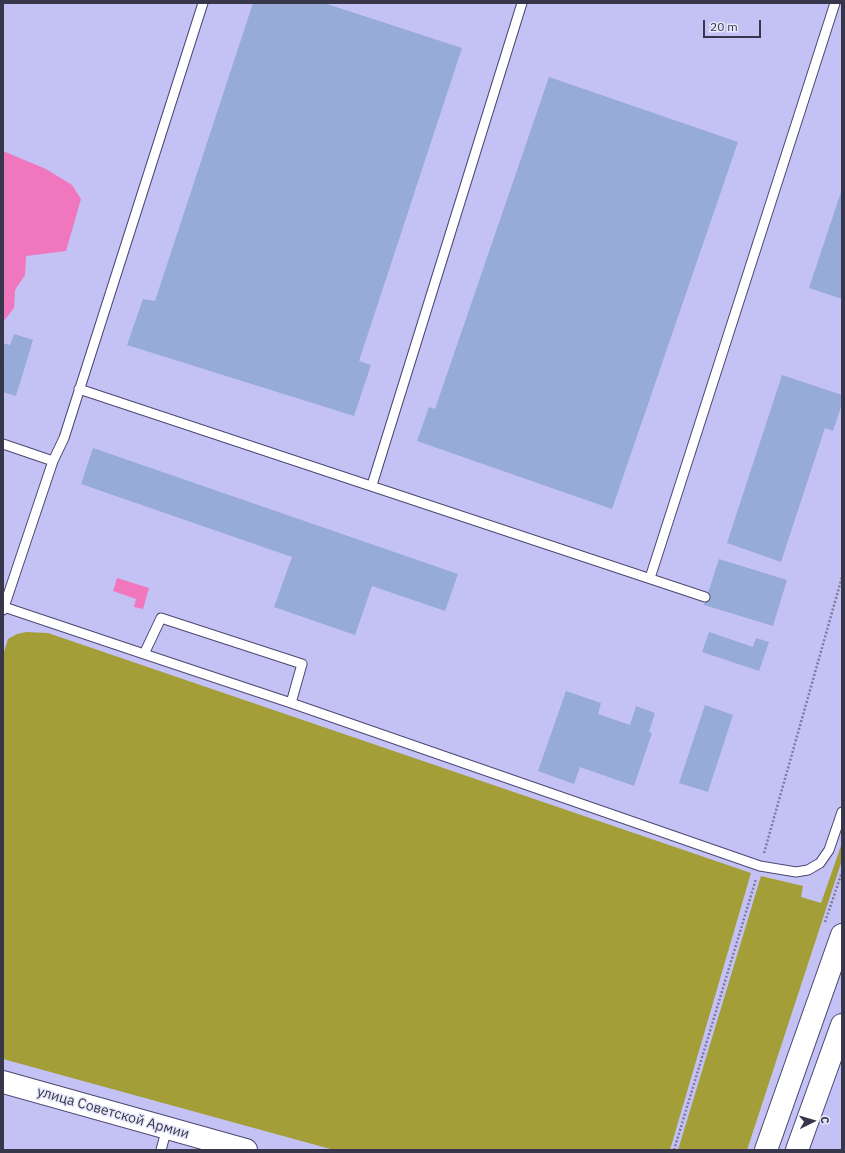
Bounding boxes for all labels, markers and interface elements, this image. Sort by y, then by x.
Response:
scale bar [705,12,763,38]
text: 20 m [710,19,738,34]
street label: улица Советской Армии [35,1083,191,1143]
north arrow [793,1101,833,1141]
text: С [818,1116,832,1124]

